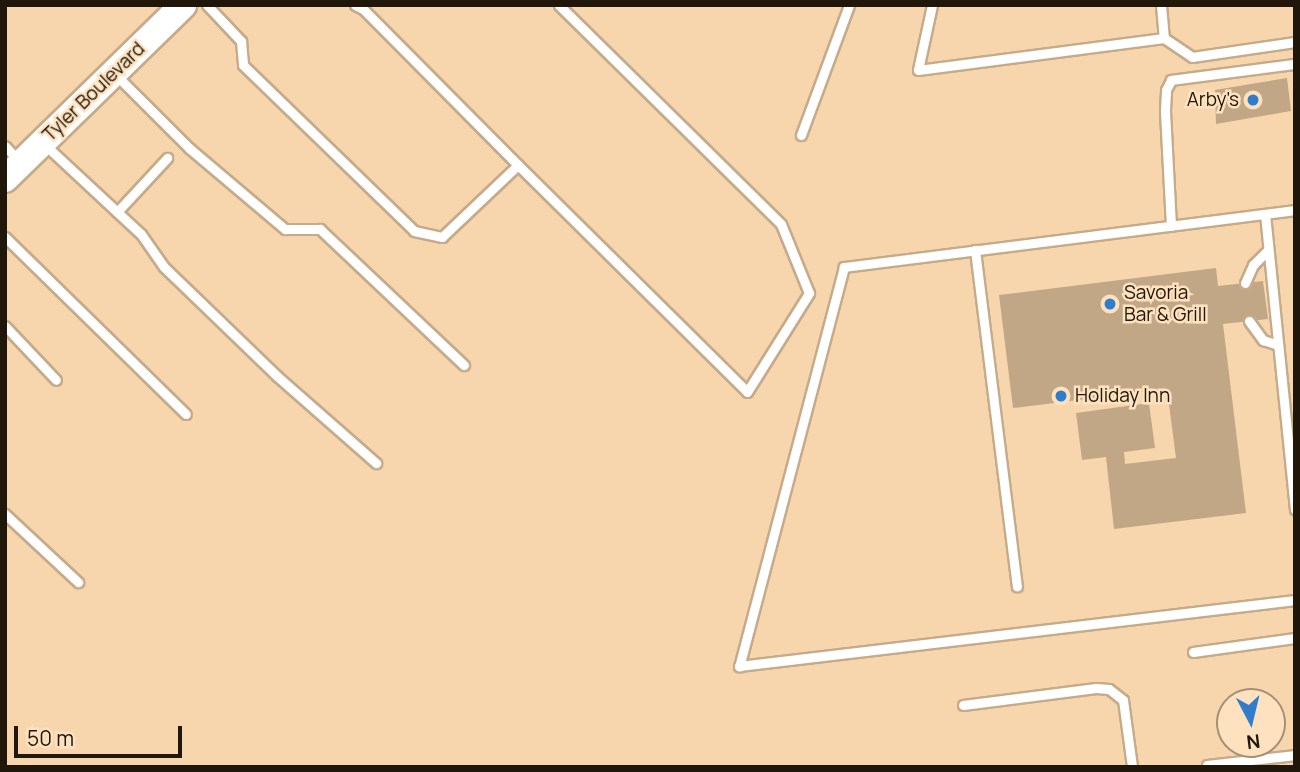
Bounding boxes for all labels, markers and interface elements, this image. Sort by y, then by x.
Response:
street label: Tyler Boulevard [38,38,150,146]
place label: Arby's [1187,89,1239,111]
marker: Arby's [1245,92,1261,108]
place label: Savoria Bar & Grill [1124,282,1207,326]
marker: Savoria Bar & Grill [1102,296,1118,312]
place label: Holiday Inn [1075,385,1170,407]
marker: Holiday Inn [1053,388,1069,404]
north arrow [1216,688,1286,758]
scale bar [18,712,186,756]
text: 50 m [27,724,74,752]
text: N [1245,728,1262,756]

